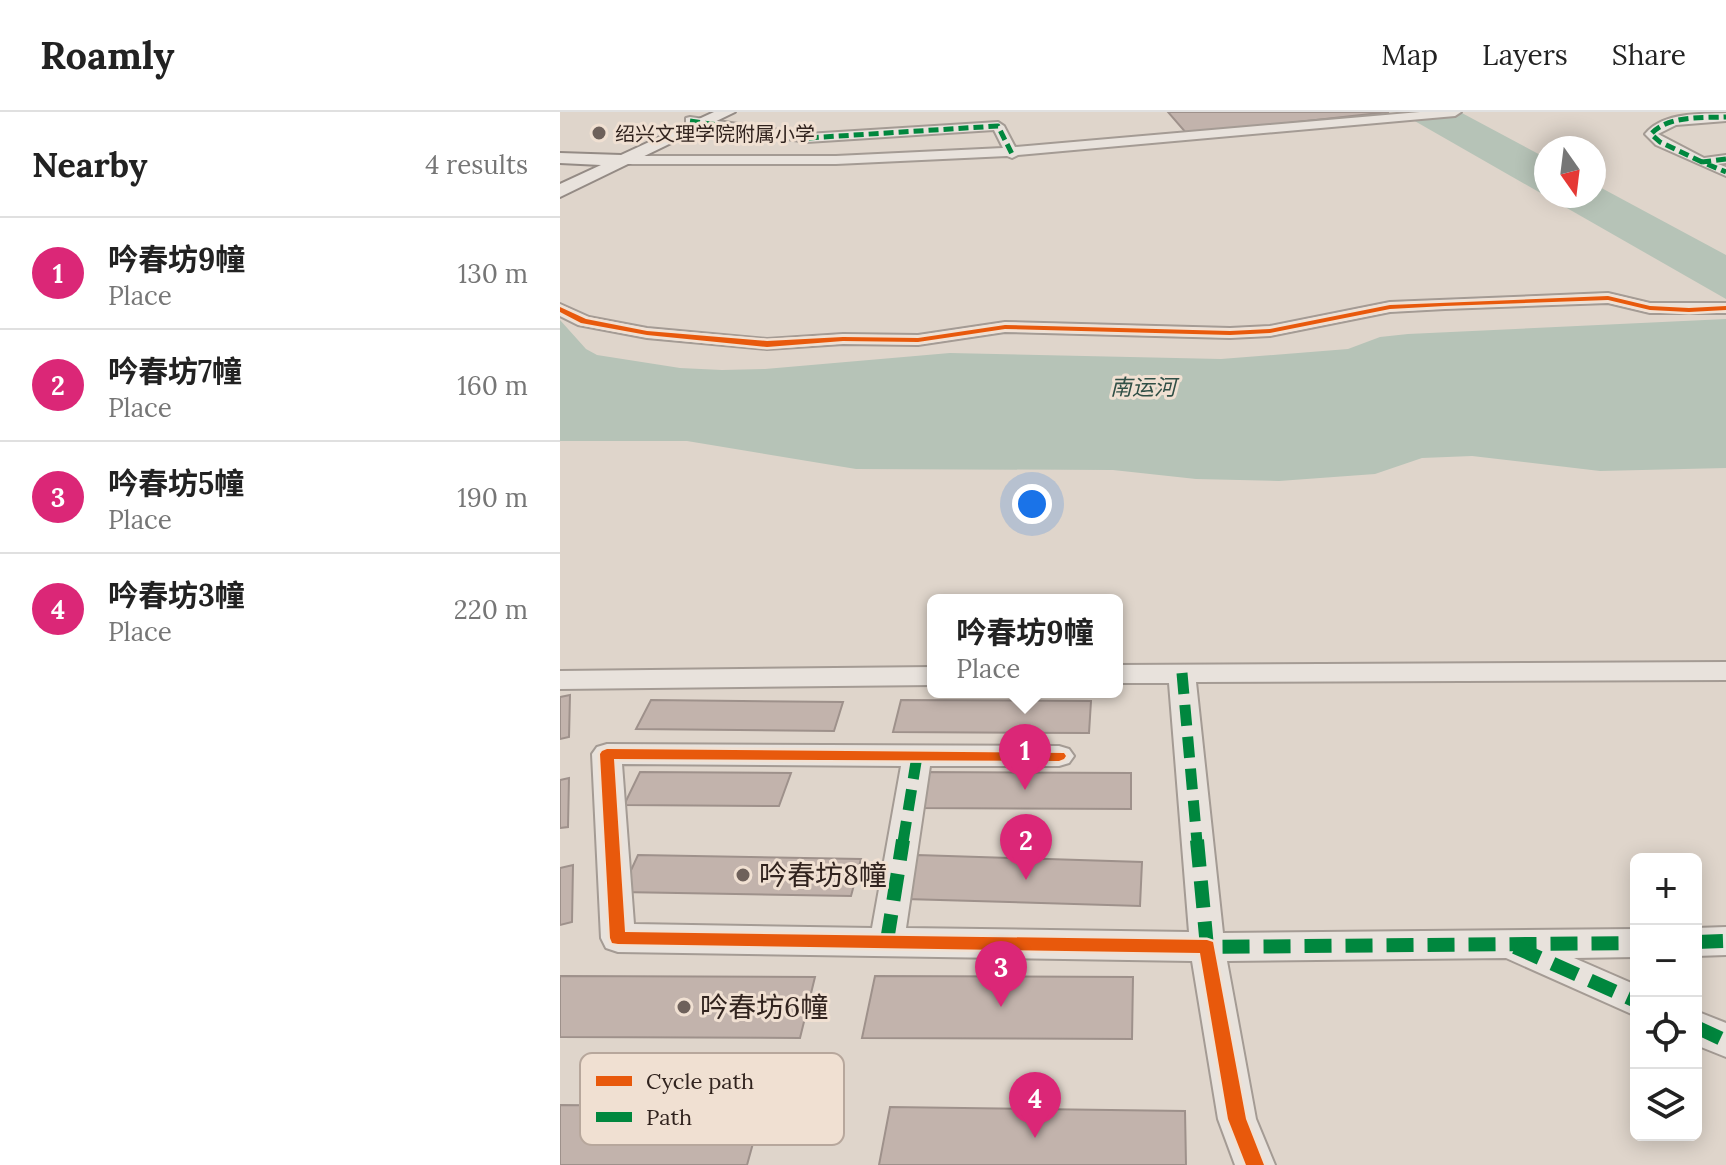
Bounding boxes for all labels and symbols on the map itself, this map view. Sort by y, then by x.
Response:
place label: 绍兴文理学院附属小学 [615,121,815,146]
marker: 绍兴文理学院附属小学 [590,124,608,142]
north arrow [1534,136,1606,208]
water label: 南运河 [1110,373,1180,401]
your location [1012,484,1052,524]
pin: 1 [999,724,1051,790]
pin: 2 [1000,814,1052,880]
place label: 吟春坊8幢 [759,857,887,893]
marker: 吟春坊8幢 [734,866,752,884]
pin: 3 [975,941,1027,1007]
place label: 吟春坊6幢 [700,989,828,1025]
marker: 吟春坊6幢 [675,998,693,1016]
legend [580,1053,844,1145]
text: Cycle path [646,1067,754,1095]
pin: 4 [1009,1072,1061,1138]
text: Path [646,1103,692,1131]

